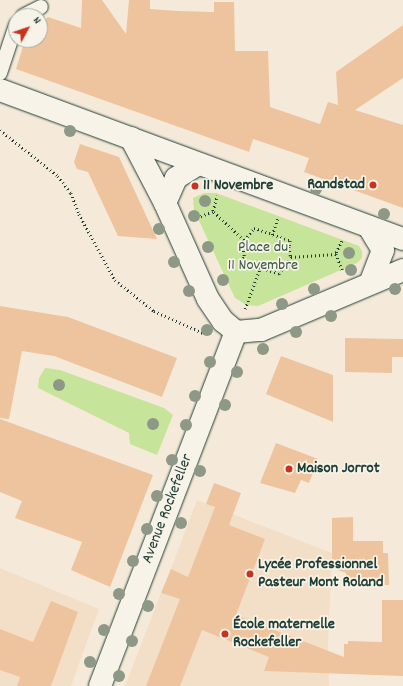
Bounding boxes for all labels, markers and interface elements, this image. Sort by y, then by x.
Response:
north arrow [8,8,48,48]
text: N [29,14,44,28]
place label: Randstad [307,175,365,195]
place label: 11 Novembre [203,176,273,196]
marker: Randstad [368,180,378,190]
marker: 11 Novembre [190,181,200,191]
park label: Place du 11 Novembre [228,238,298,276]
street label: Avenue Rockefeller [138,452,198,566]
place label: Maison Jorrot [297,459,380,479]
marker: Maison Jorrot [284,464,294,474]
place label: Lycée Professionnel Pasteur Mont Roland [258,555,384,593]
marker: Lycée Professionnel Pasteur Mont Roland [245,569,255,579]
place label: École maternelle Rockefeller [233,615,335,653]
marker: École maternelle Rockefeller [220,629,230,639]

